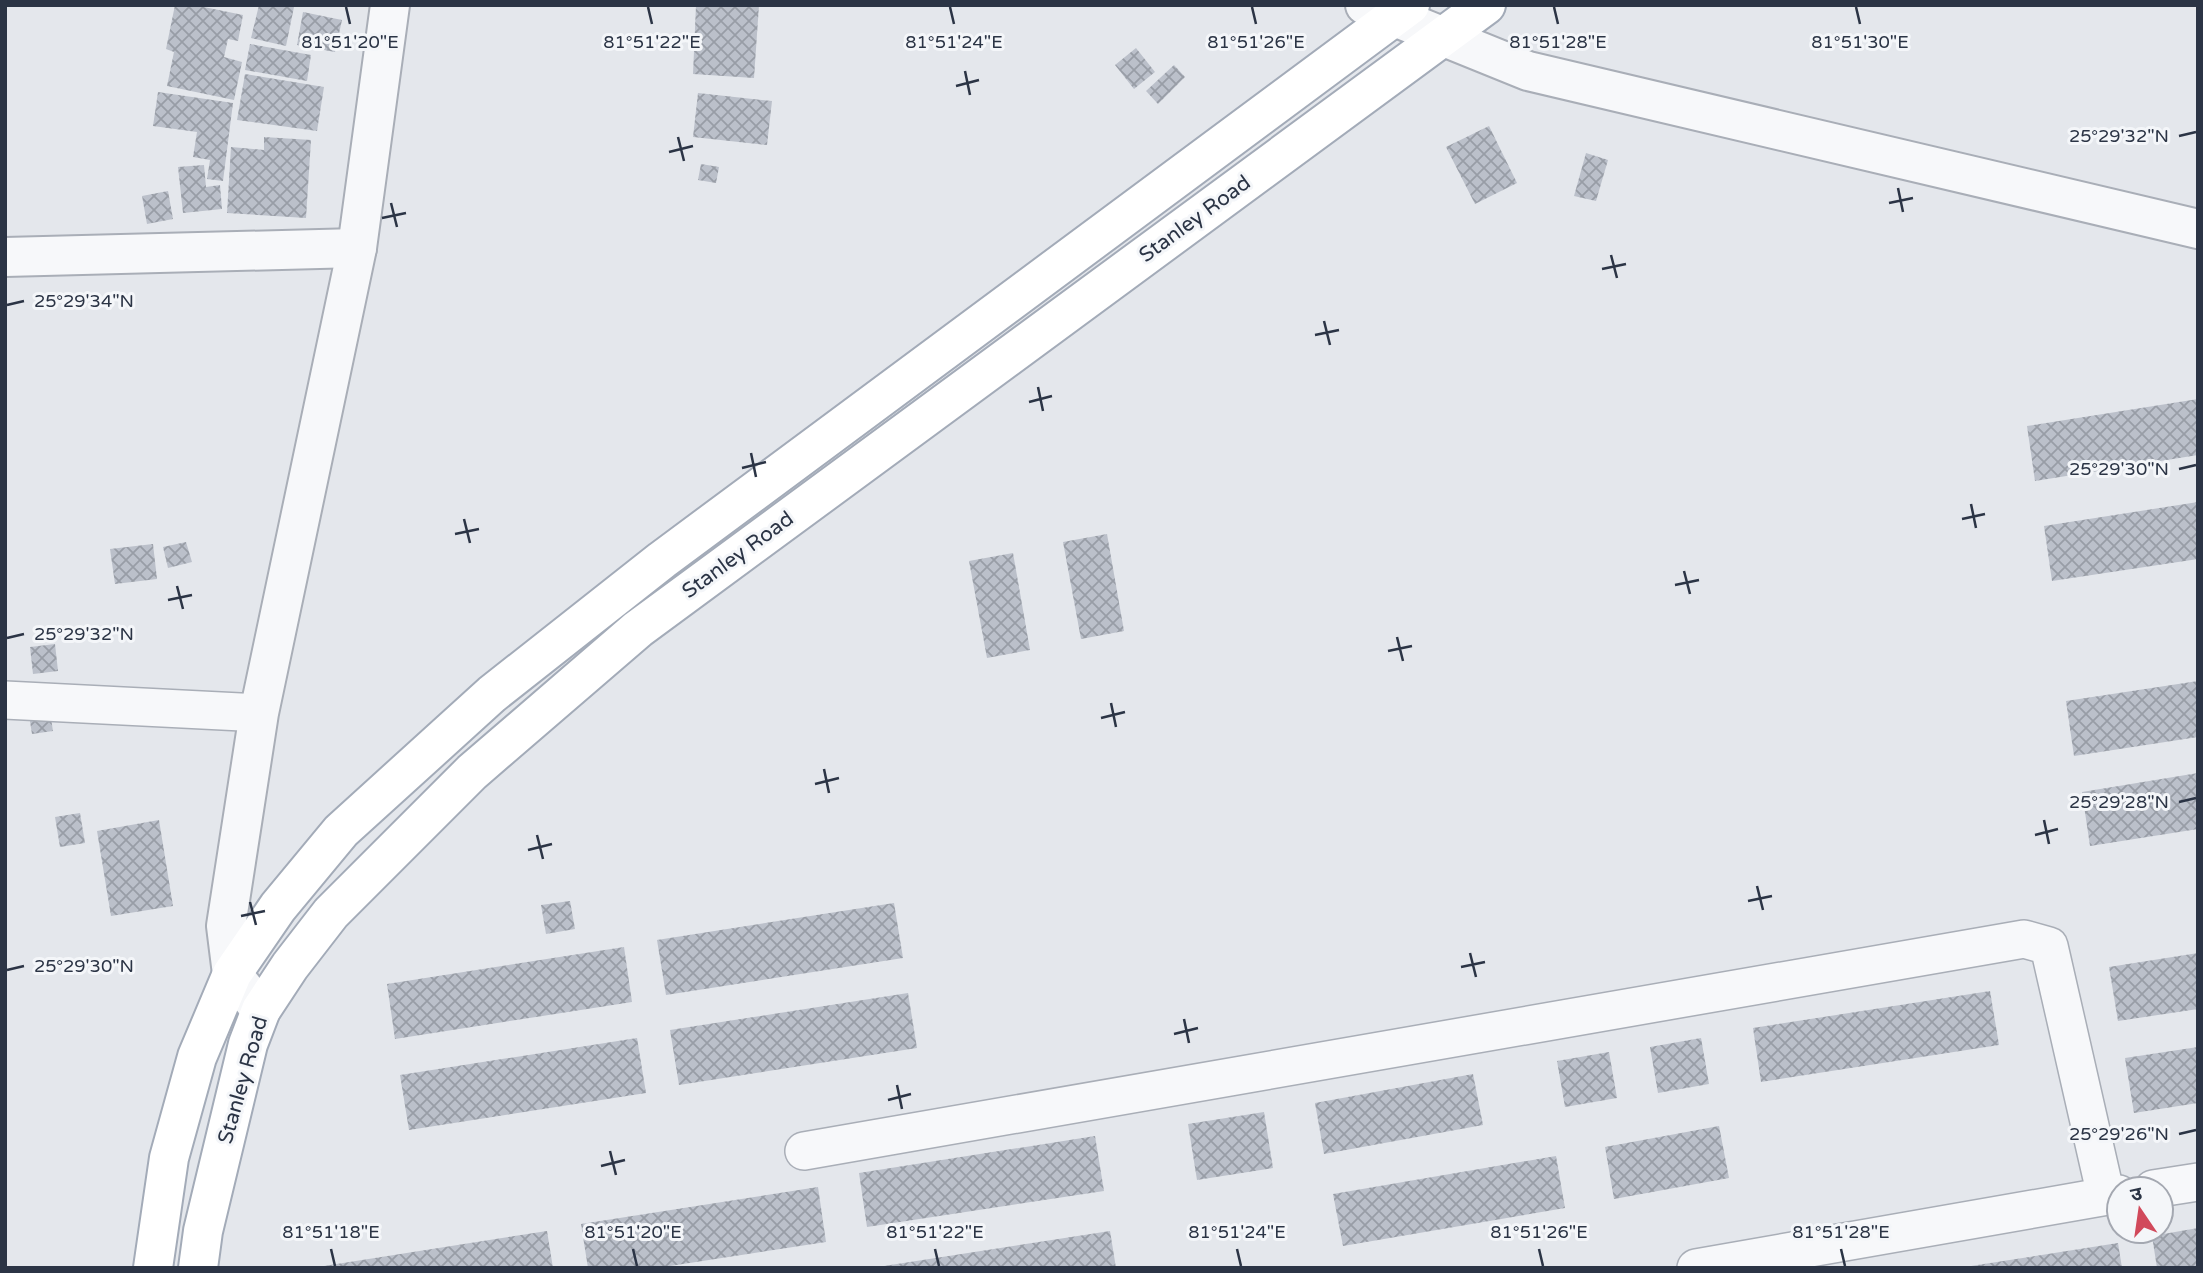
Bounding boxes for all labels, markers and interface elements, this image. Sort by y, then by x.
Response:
text: 81°51'20"E [301,31,399,53]
text: 81°51'22"E [603,31,701,53]
text: 81°51'24"E [905,31,1003,53]
text: 81°51'26"E [1207,31,1305,53]
text: 81°51'28"E [1509,31,1607,53]
text: 81°51'30"E [1811,31,1909,53]
text: 25°29'32"N [2069,125,2169,147]
street label: Stanley Road [1134,170,1256,268]
text: 25°29'34"N [34,290,134,312]
text: 25°29'30"N [2069,458,2169,480]
street label: Stanley Road [677,506,799,604]
text: 25°29'32"N [34,623,134,645]
text: 25°29'28"N [2069,791,2169,813]
text: 25°29'30"N [34,955,134,977]
street label: Stanley Road [213,1013,273,1147]
text: 25°29'26"N [2069,1123,2169,1145]
north arrow [2105,1175,2175,1245]
text: उ [2129,1182,2145,1206]
text: 81°51'18"E [282,1221,380,1243]
text: 81°51'20"E [584,1221,682,1243]
text: 81°51'22"E [886,1221,984,1243]
text: 81°51'24"E [1188,1221,1286,1243]
text: 81°51'26"E [1490,1221,1588,1243]
text: 81°51'28"E [1792,1221,1890,1243]

